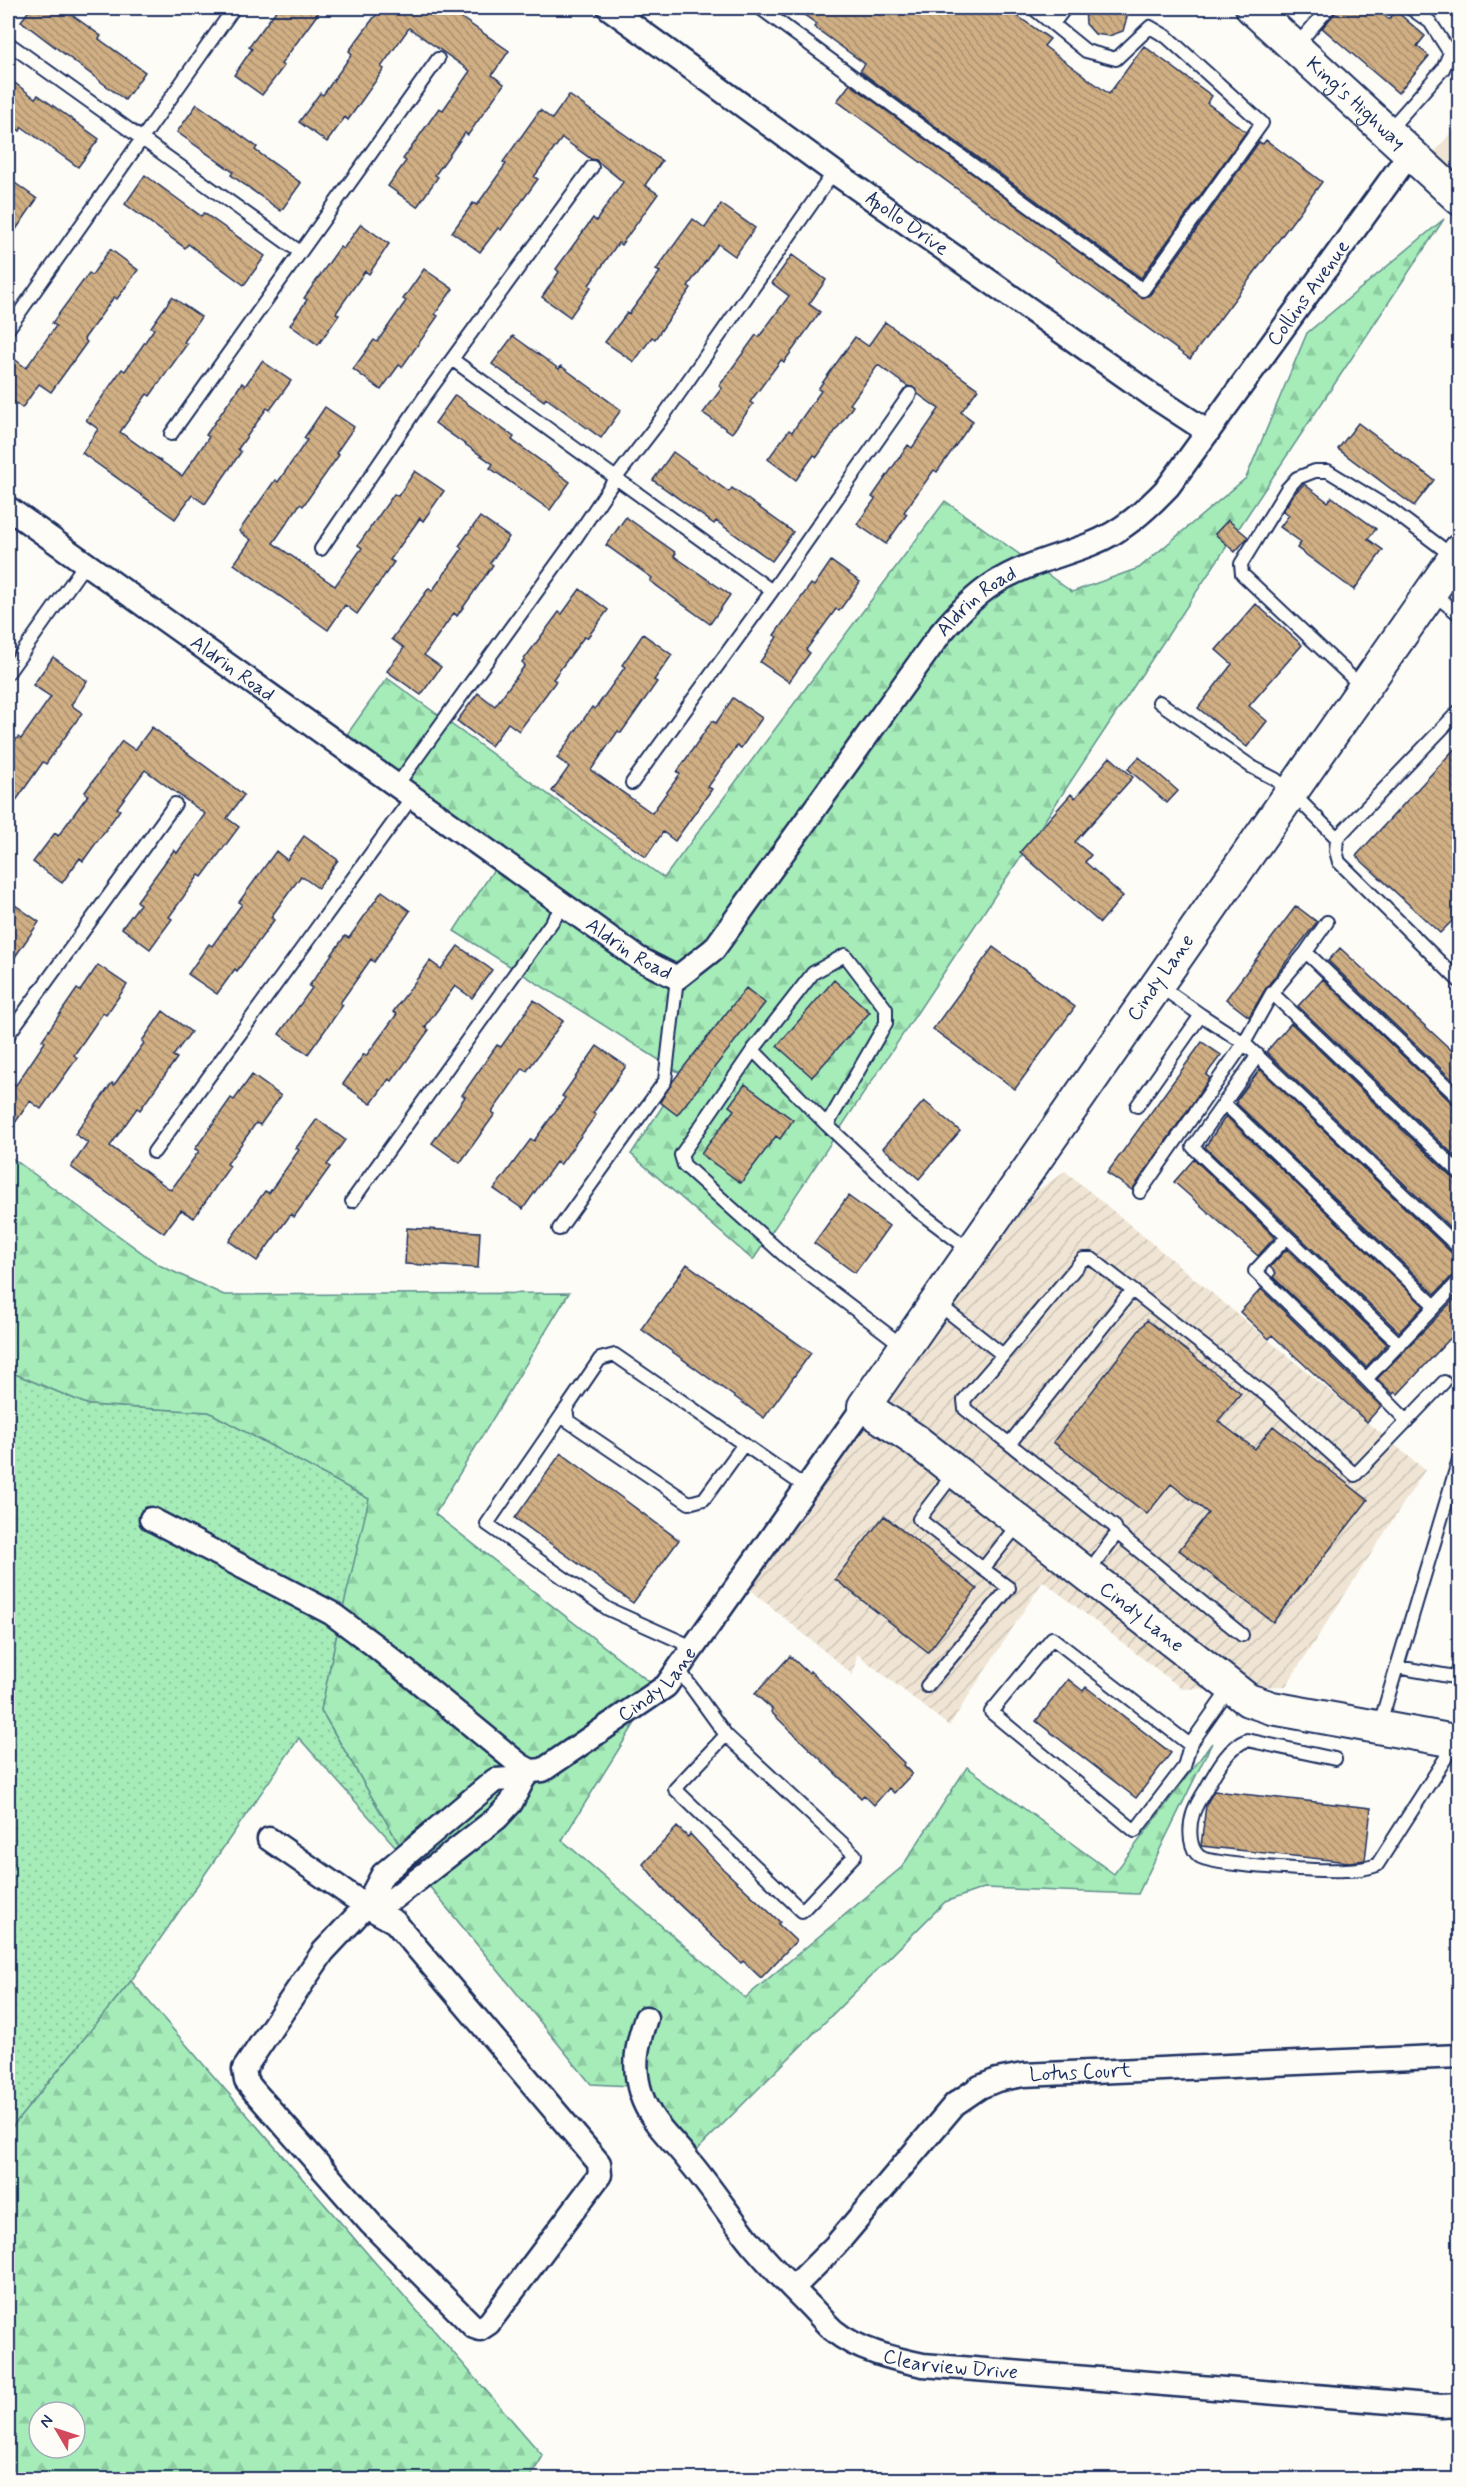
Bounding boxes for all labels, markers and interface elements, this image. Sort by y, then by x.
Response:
street label: King's Highway [1300,51,1411,156]
street label: Apollo Drive [860,185,954,262]
street label: Collins Avenue [1261,234,1356,352]
street label: Aldrin Road [930,560,1021,642]
street label: Aldrin Road [185,629,280,708]
street label: Aldrin Road [580,912,677,987]
street label: Cindy Lane [1121,929,1201,1027]
street label: Cindy Lane [1094,1575,1190,1659]
street label: Cindy Lane [613,1641,703,1728]
street label: Lotus Court [1029,2057,1132,2088]
street label: Clearview Drive [880,2342,1019,2386]
north arrow [27,2400,87,2460]
text: N [35,2411,58,2432]

